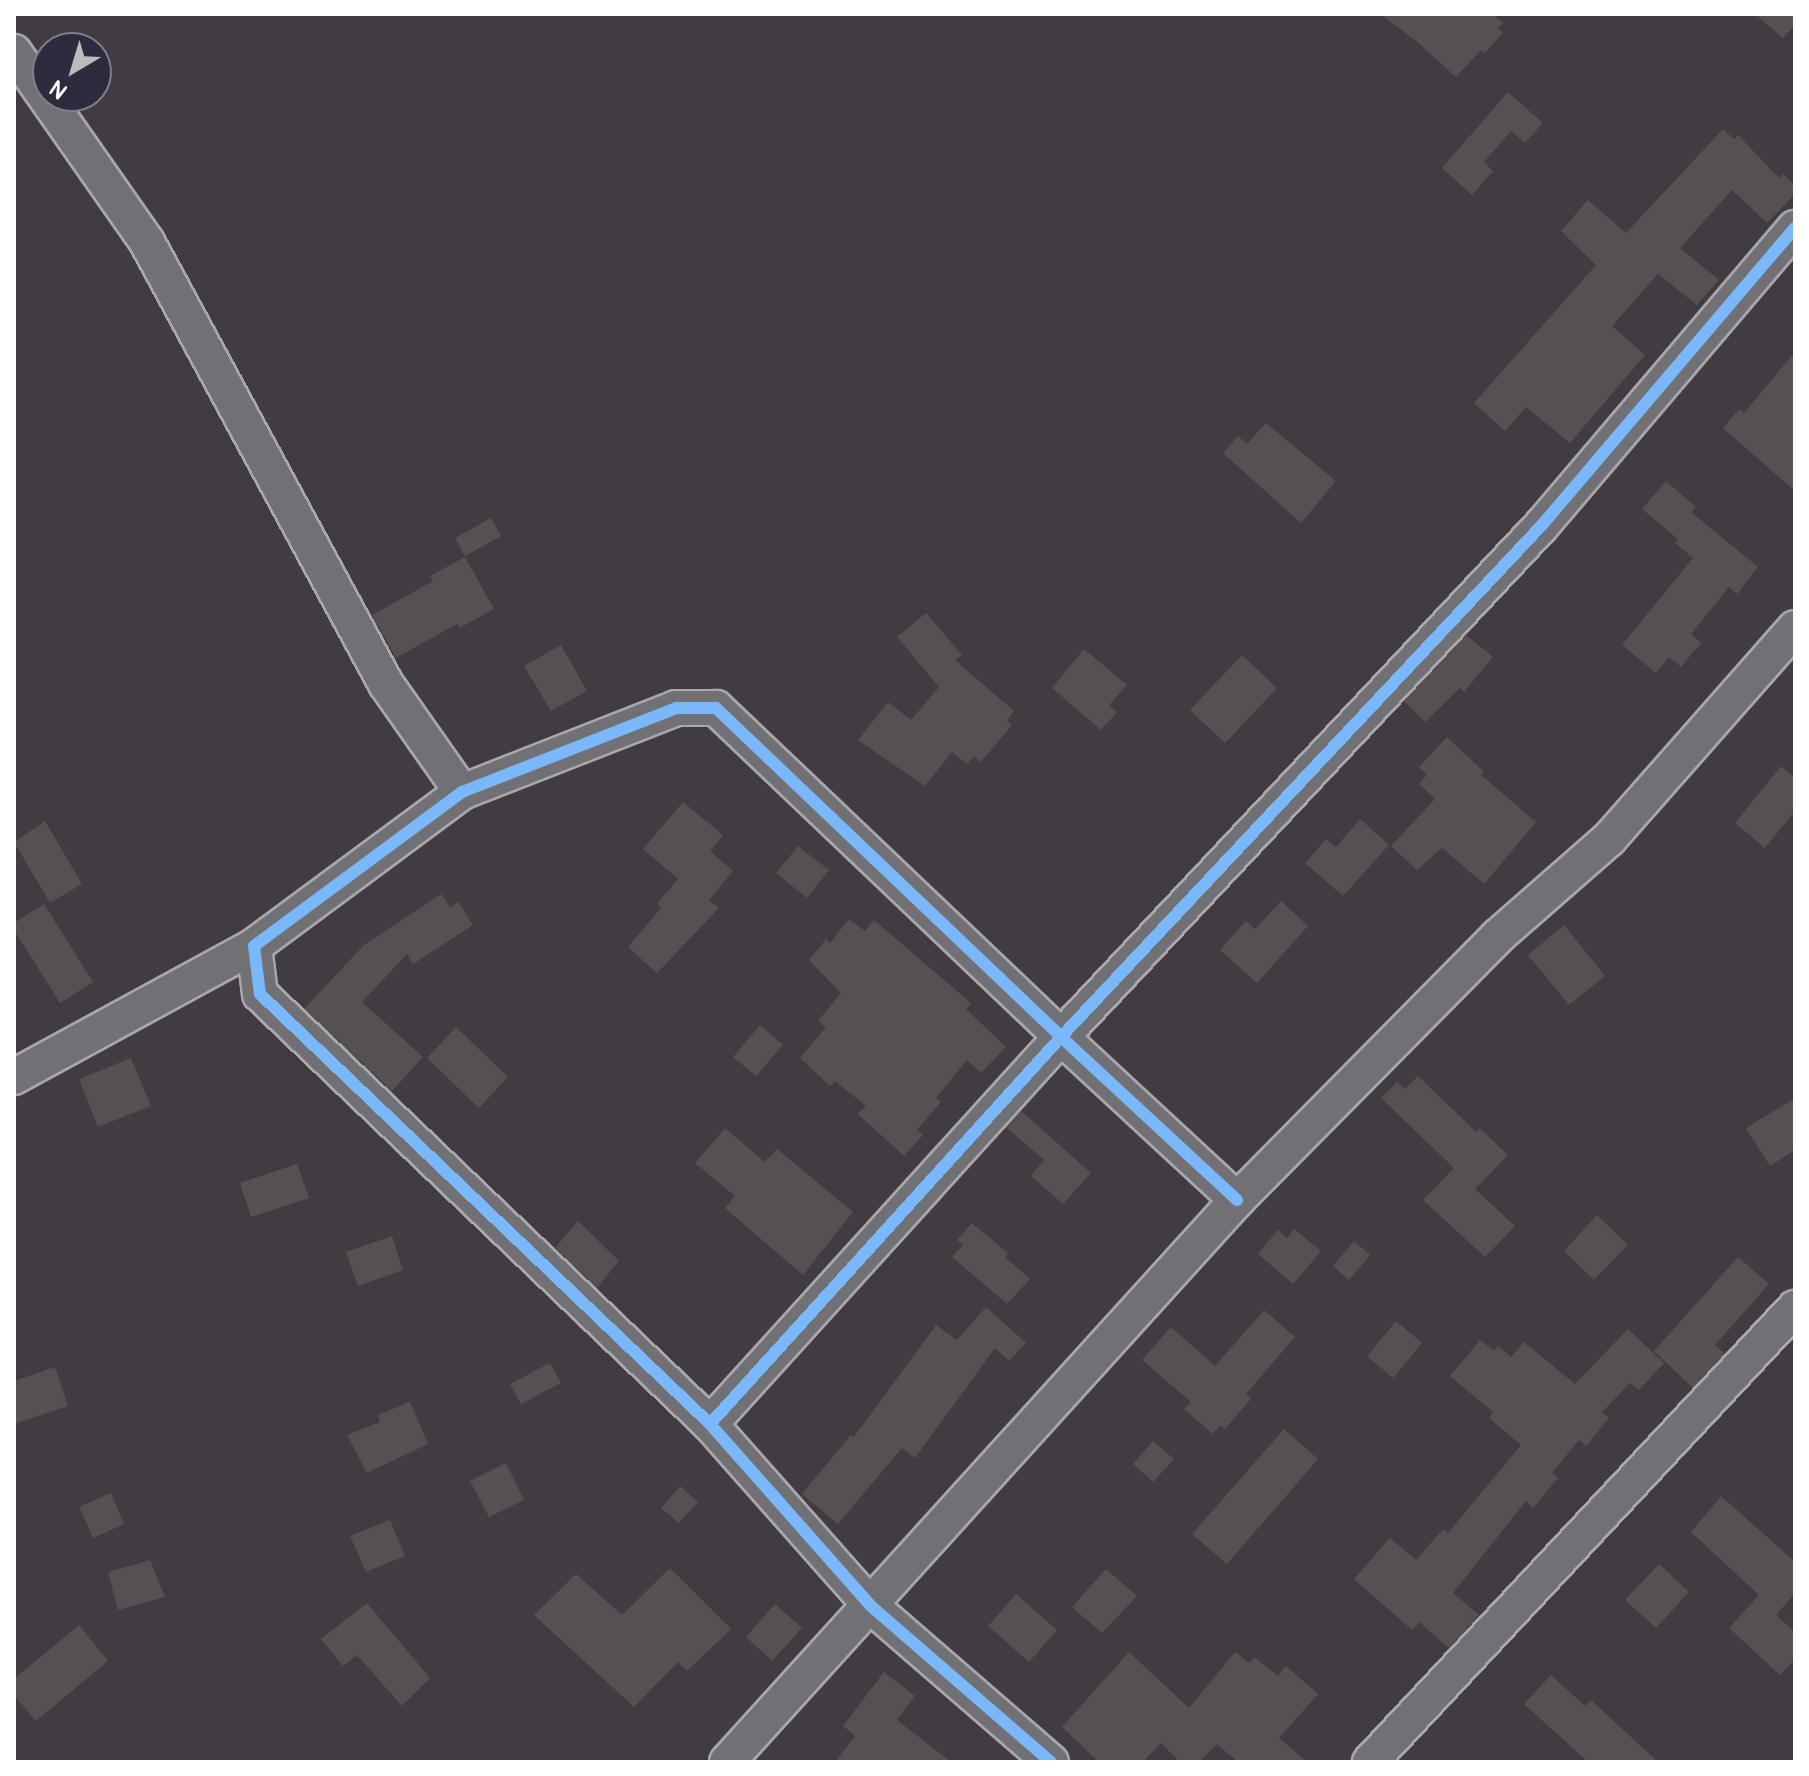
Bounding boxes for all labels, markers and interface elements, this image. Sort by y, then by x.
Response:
north arrow [32,32,112,112]
text: N [44,74,73,105]

